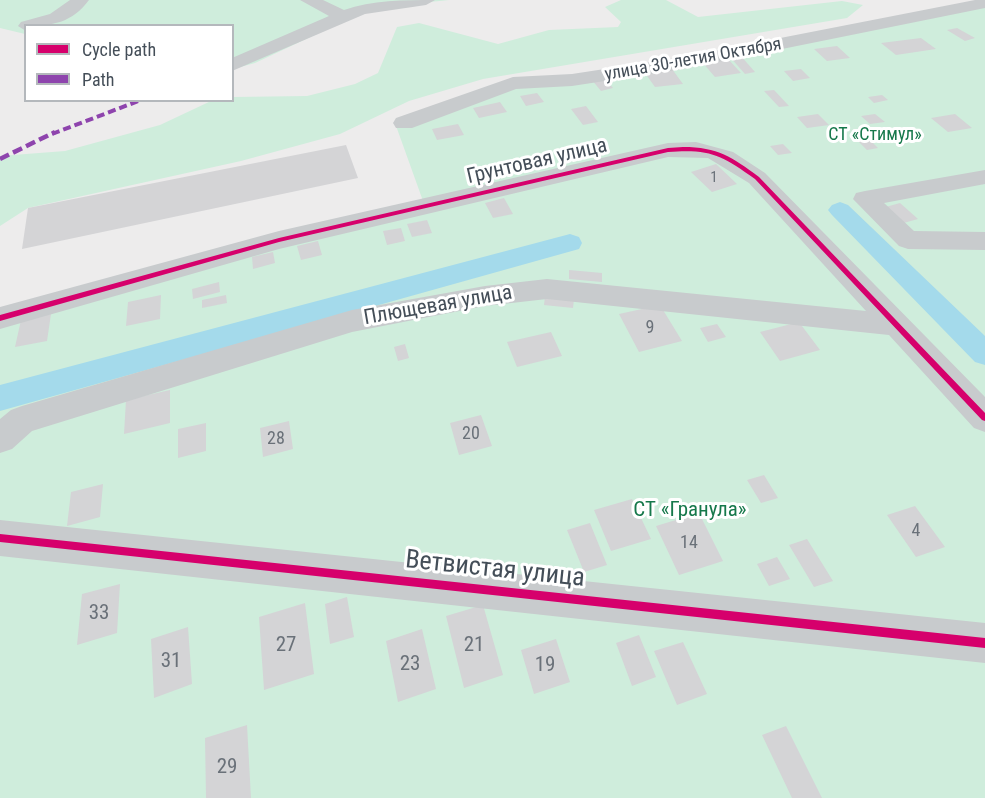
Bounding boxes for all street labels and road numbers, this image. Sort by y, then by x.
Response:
street label: улица 30-летия Октября [603,34,783,86]
street label: Грунтовая улица [464,134,610,190]
street label: Плющевая улица [362,281,514,331]
street label: Ветвистая улица [404,545,586,595]

